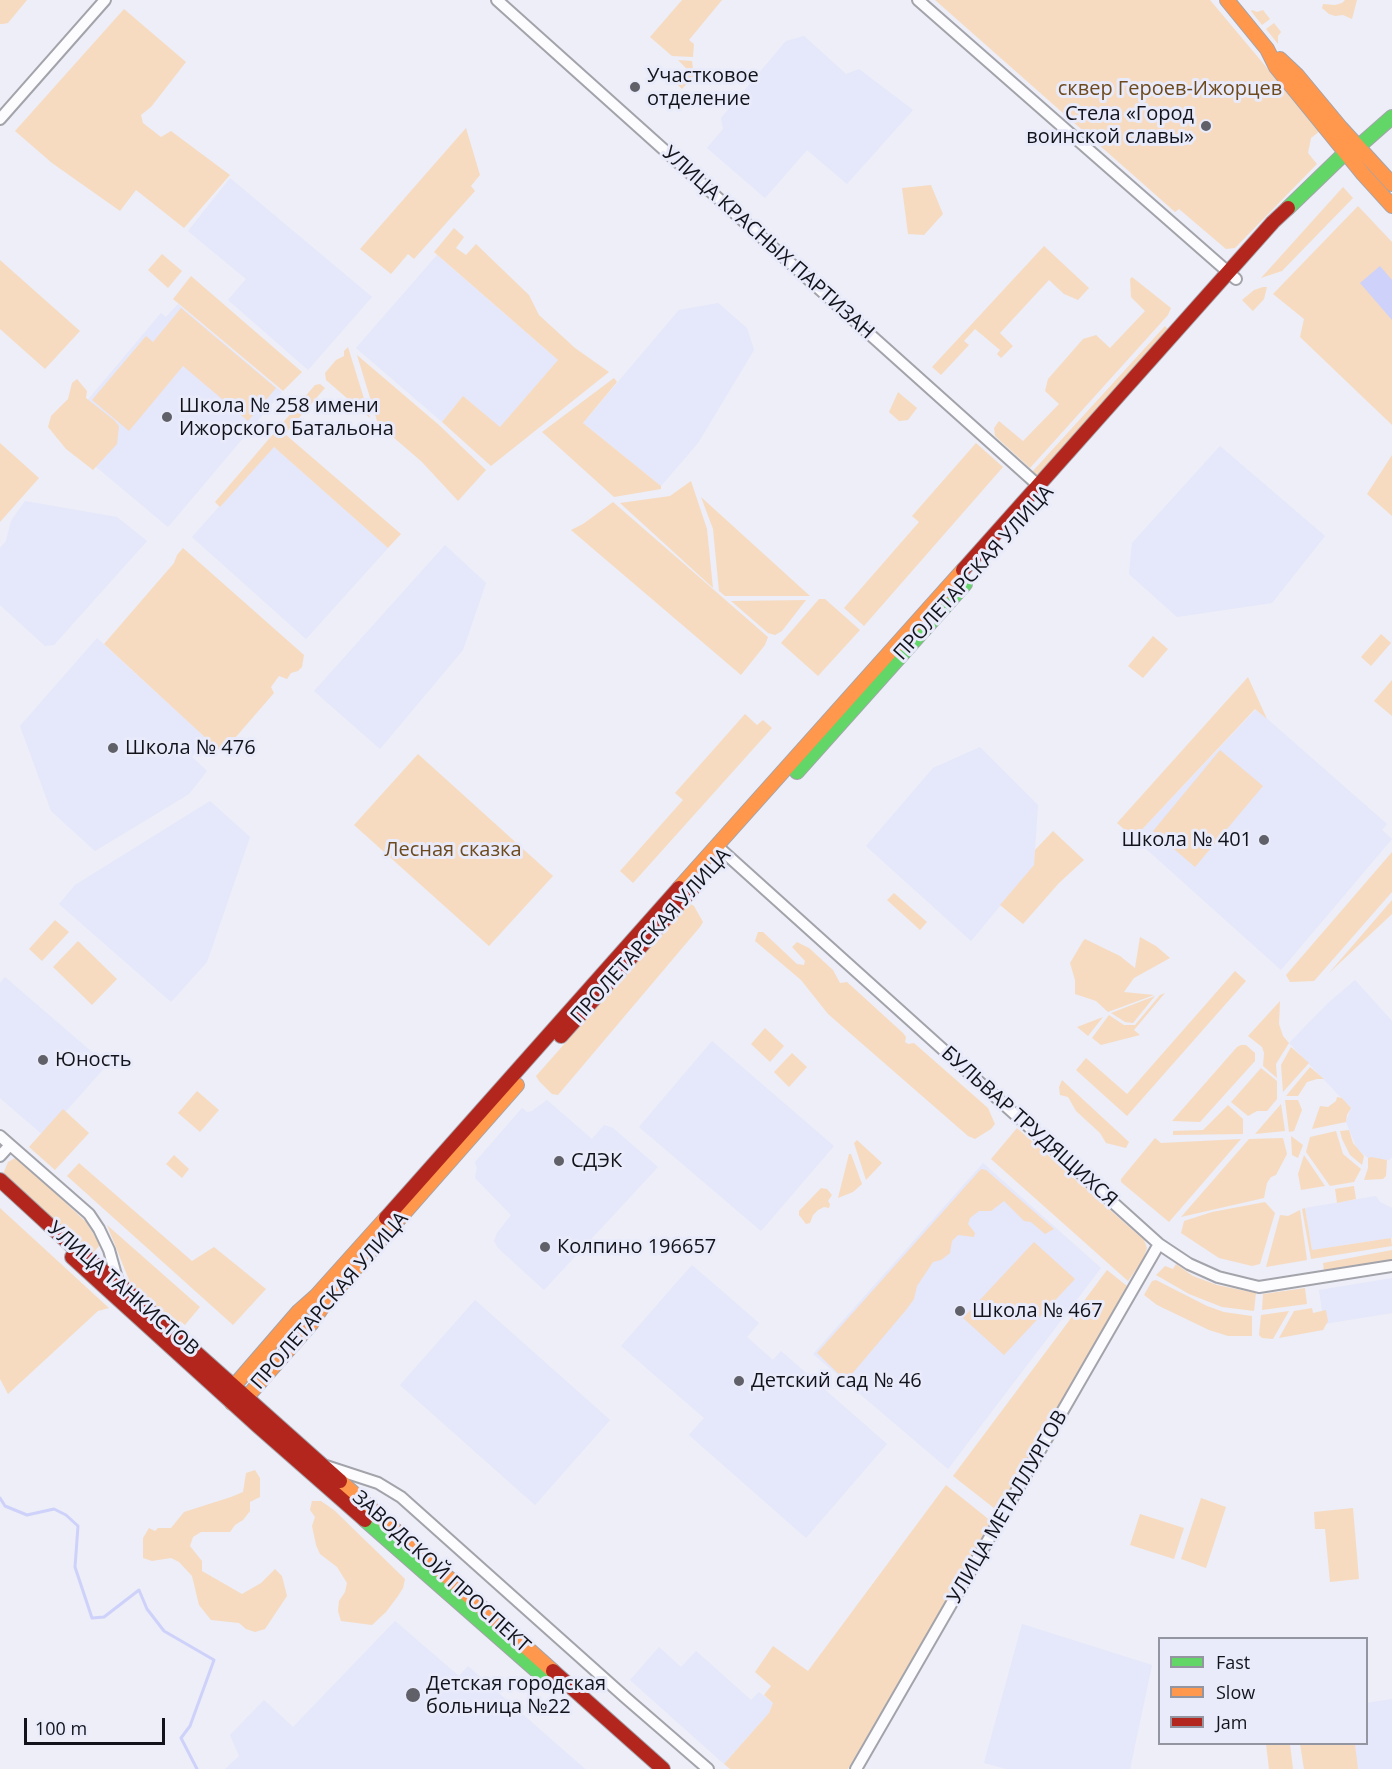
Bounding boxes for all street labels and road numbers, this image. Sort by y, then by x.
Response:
street label: УЛИЦА КРАСНЫХ ПАРТИЗАН [657,142,879,344]
street label: ПРОЛЕТАРСКАЯ УЛИЦА [889,481,1059,665]
street label: ПРОЛЕТАРСКАЯ УЛИЦА [566,844,736,1028]
street label: БУЛЬВАР ТРУДЯЩИХСЯ [936,1042,1122,1212]
street label: ПРОЛЕТАРСКАЯ УЛИЦА [246,1207,414,1395]
street label: УЛИЦА ТАНКИСТОВ [43,1217,203,1361]
street label: УЛИЦА МЕТАЛЛУРГОВ [943,1406,1073,1608]
street label: ЗАВОДСКОЙ ПРОСПЕКТ [347,1486,535,1658]

